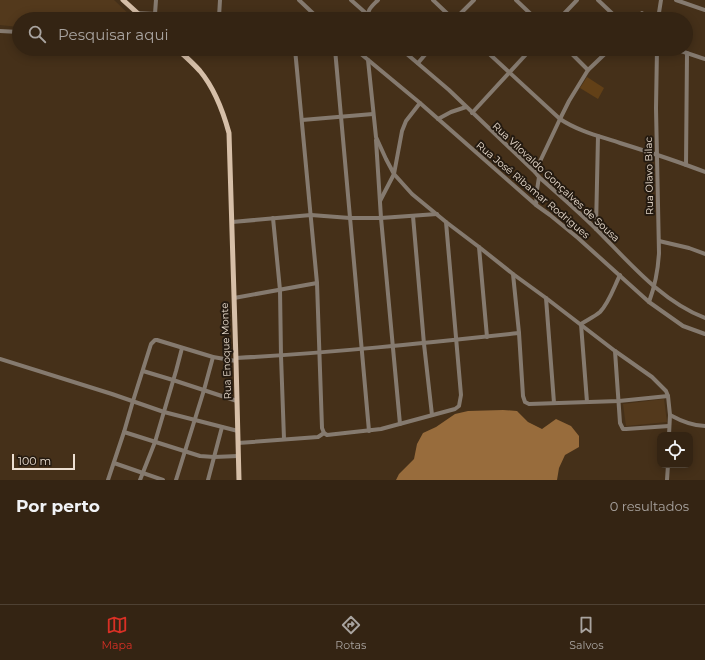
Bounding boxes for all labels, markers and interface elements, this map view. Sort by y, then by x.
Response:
search box [12,12,693,56]
icon: search [26,23,48,45]
text: Pesquisar aqui [58,25,169,44]
street label: Rua Vilovaldo Gonçalves de Sousa [490,119,622,245]
street label: Rua Olavo Bilac [642,137,656,215]
street label: Rua José Ribamar Rodrigues [474,139,593,241]
street label: Rua Enoque Monte [218,302,234,400]
map controls [657,432,693,468]
button: locate [657,432,693,468]
scale bar [12,452,75,471]
text: 100 m [18,454,51,468]
text: Por perto [16,496,100,516]
text: 0 resultados [610,498,689,514]
tab: Mapa [101,614,132,652]
tab: Rotas [335,614,366,652]
tab: Salvos [569,614,604,652]

